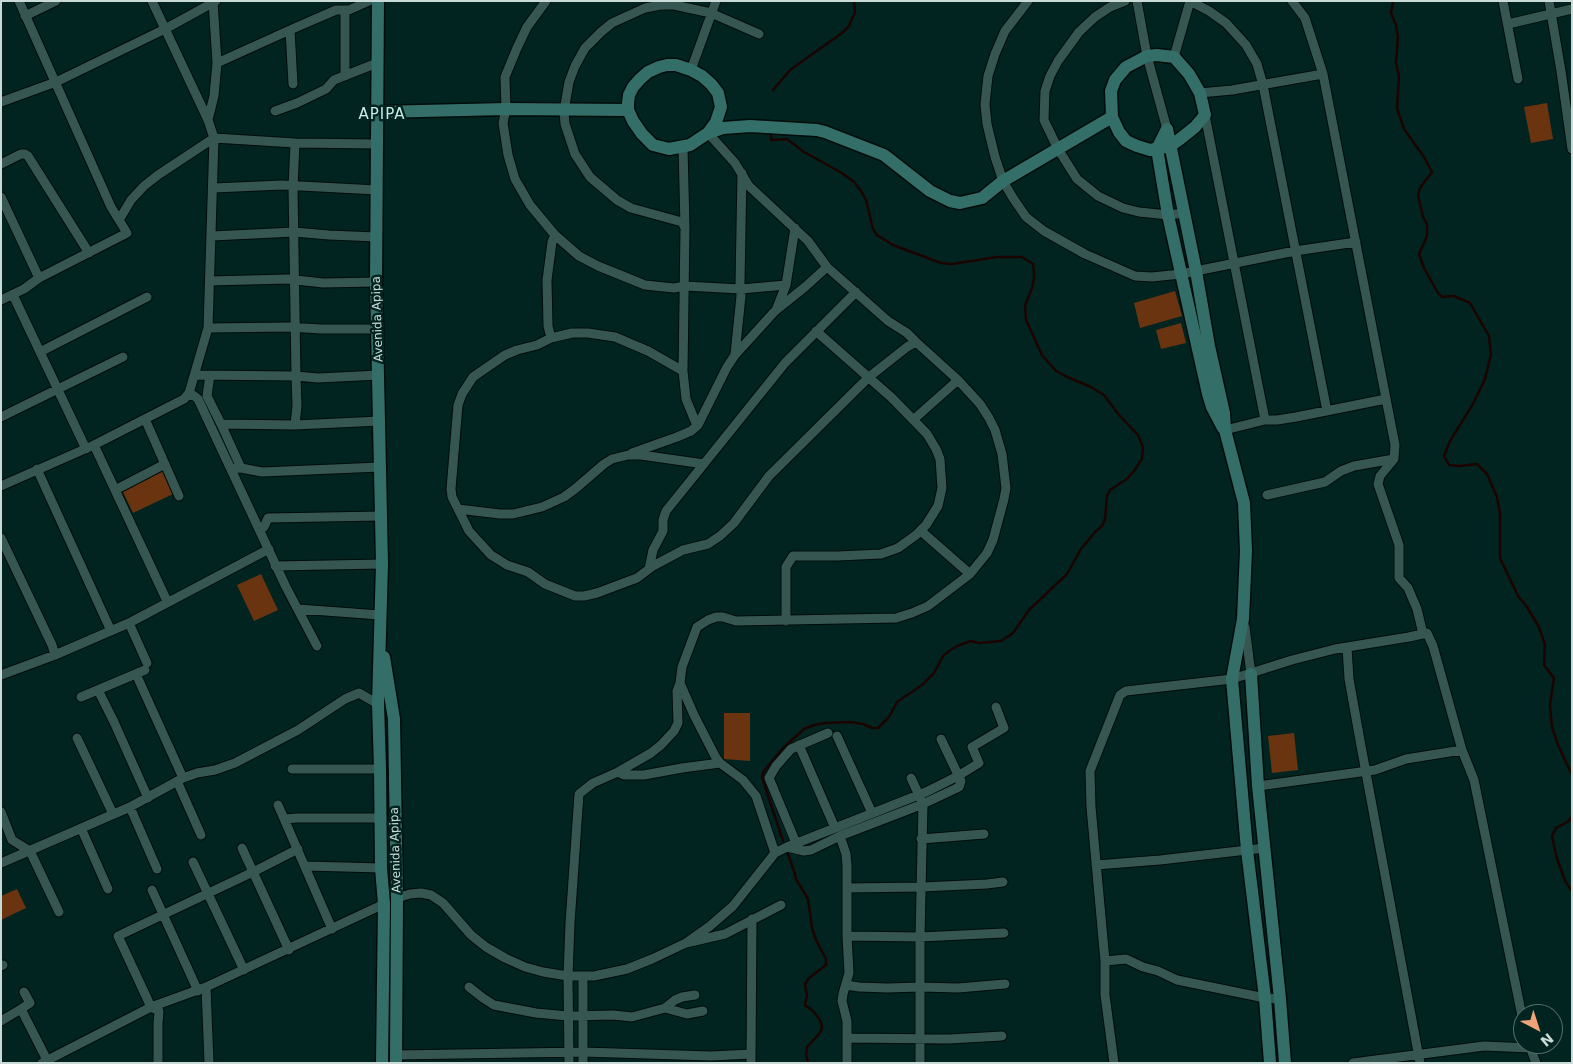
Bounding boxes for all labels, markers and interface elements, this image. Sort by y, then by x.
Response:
district label: APIPA [358,106,406,124]
street label: Avenida Apipa [369,276,387,362]
street label: Avenida Apipa [387,807,405,893]
north arrow [1513,1004,1563,1054]
text: N [1537,1030,1557,1050]

